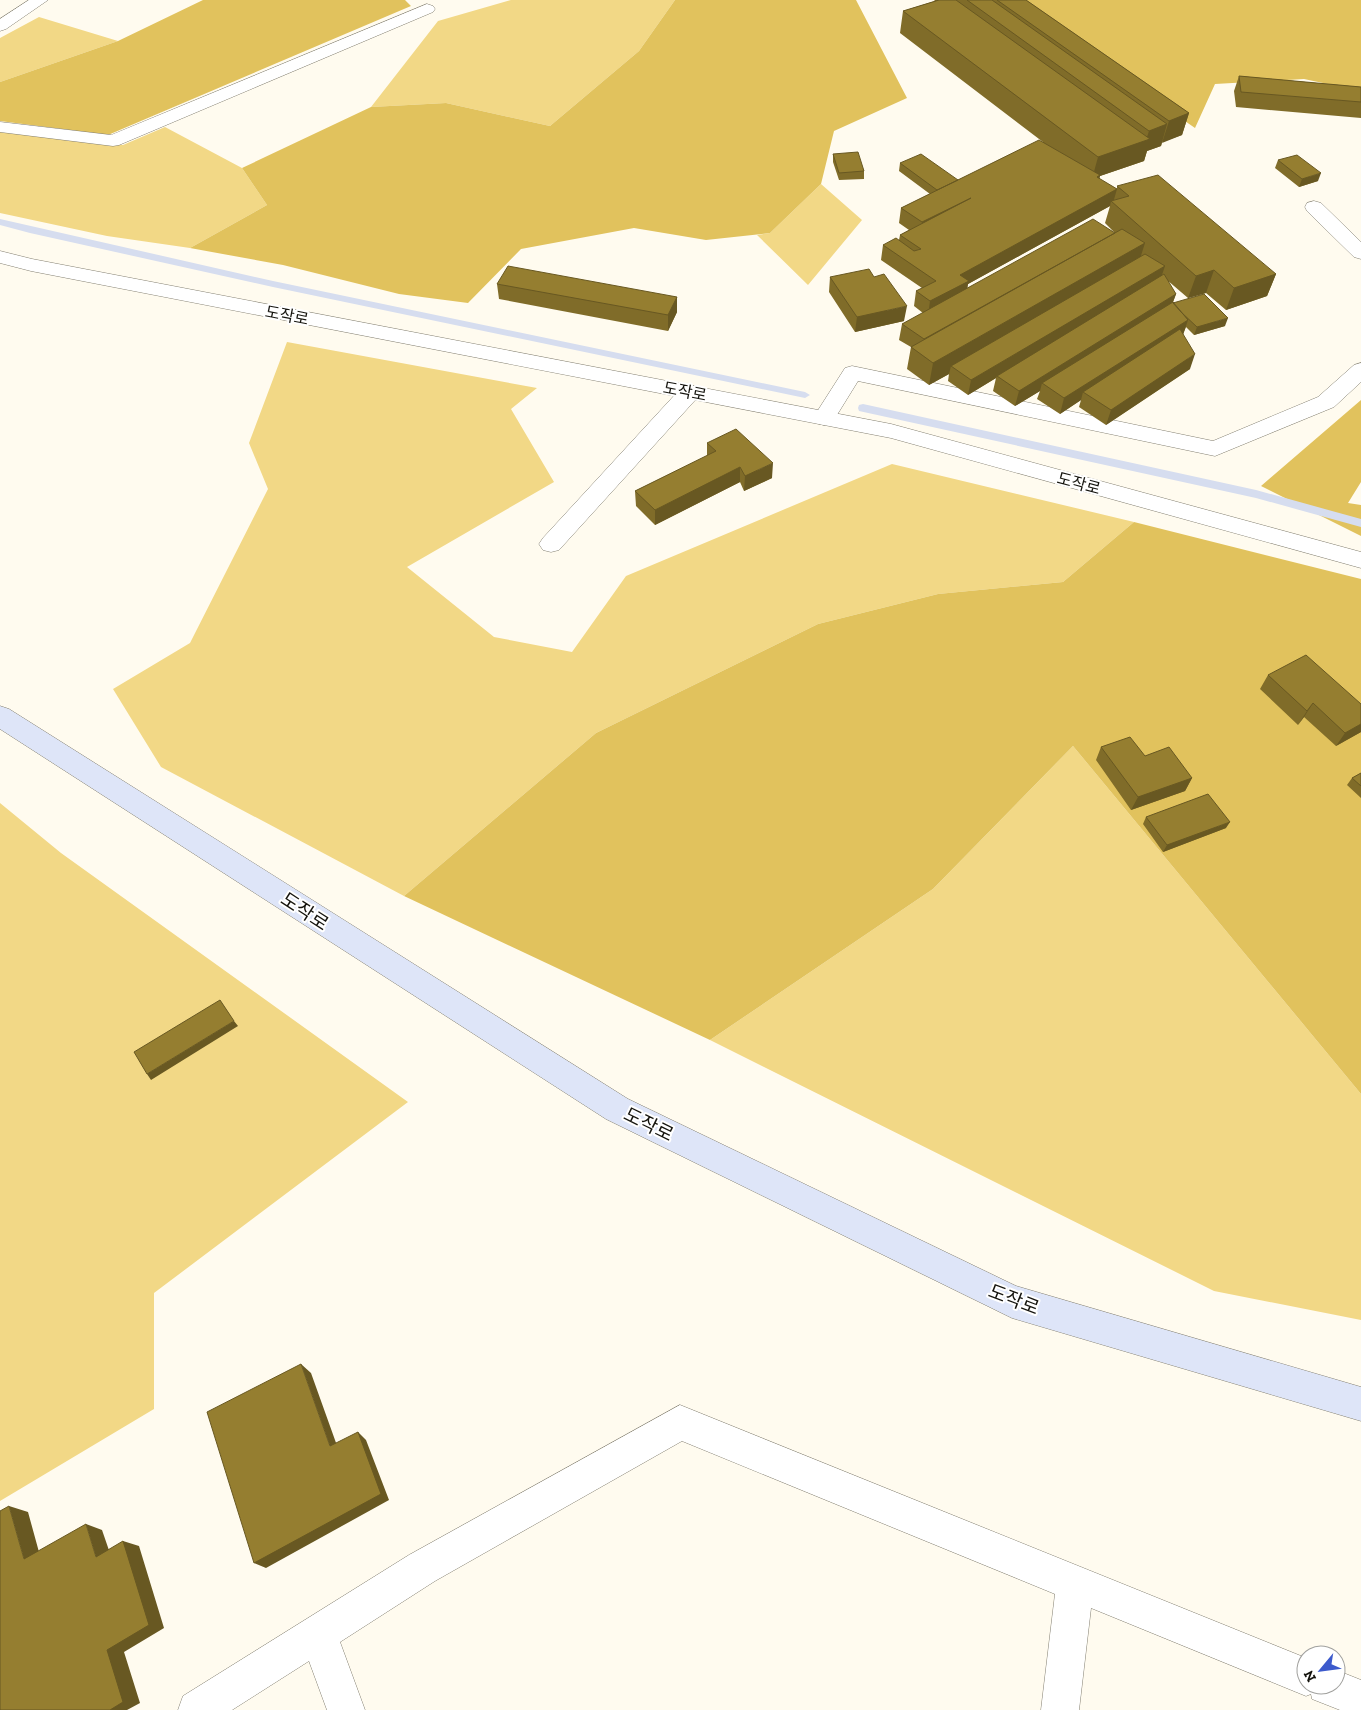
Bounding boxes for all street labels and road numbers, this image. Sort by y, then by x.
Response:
street label: 도작로 [263,302,311,329]
street label: 도작로 [661,378,709,405]
street label: 도작로 [1055,469,1103,498]
street label: 도작로 [276,887,333,935]
street label: 도작로 [620,1103,677,1146]
street label: 도작로 [985,1279,1042,1320]

